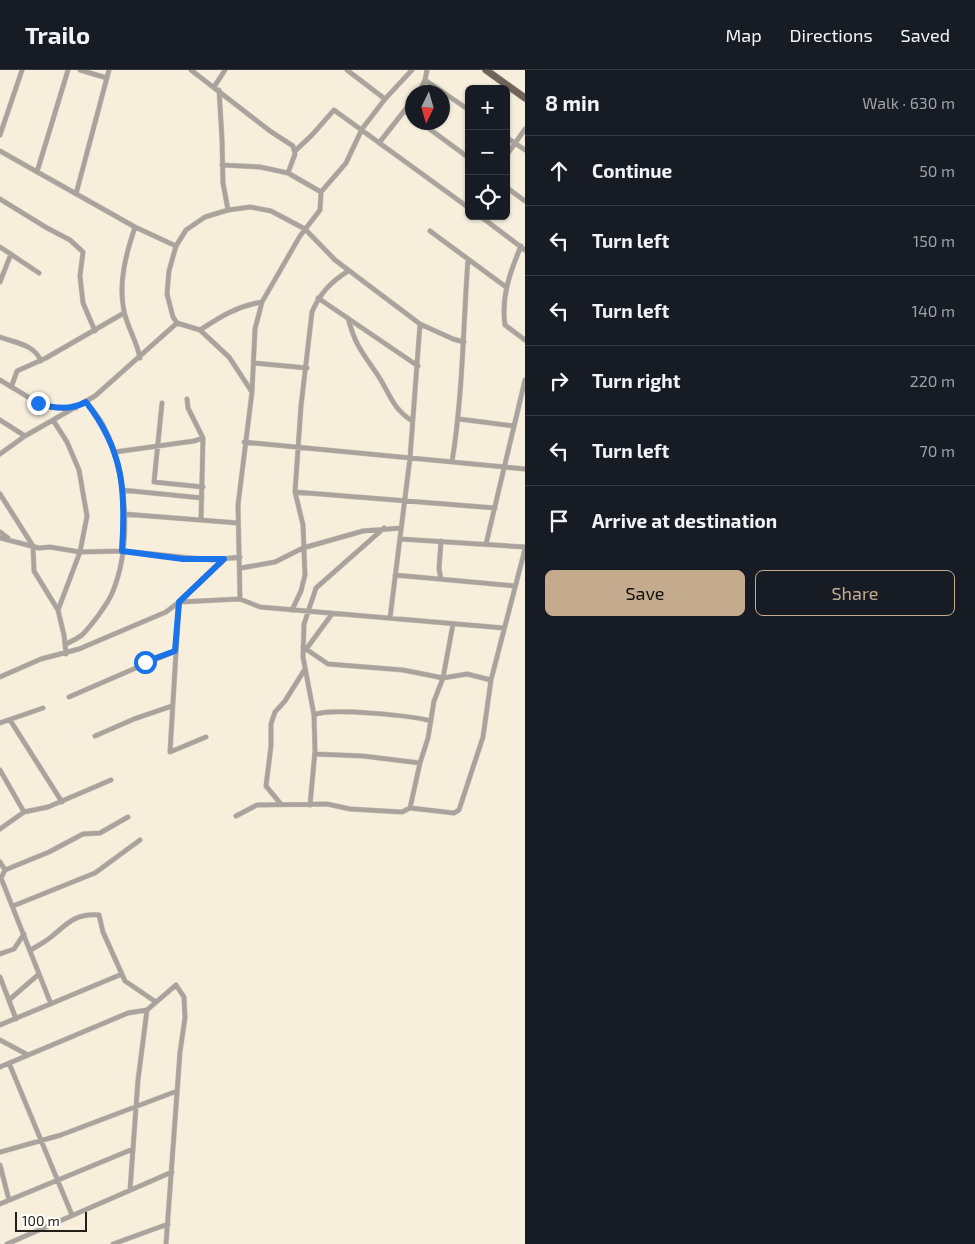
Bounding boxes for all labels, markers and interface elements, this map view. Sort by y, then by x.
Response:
text: Trailo [25,20,90,49]
text: Map [725,24,762,46]
text: Directions [790,24,873,46]
text: Saved [901,24,950,46]
north arrow [405,85,450,130]
map controls [465,85,510,220]
button: + [465,85,510,130]
text: 8 min [545,90,600,115]
text: Walk · 630 m [862,93,955,112]
button: − [465,130,510,175]
icon: ahead [545,157,573,185]
text: Continue [592,159,672,182]
text: 50 m [919,161,955,180]
button: locate [465,175,510,220]
icon: left [545,227,573,255]
text: Turn left [592,229,669,252]
text: 150 m [913,231,955,250]
icon: left [545,297,573,325]
text: Turn left [592,299,669,322]
text: 140 m [912,301,955,320]
icon: right [545,367,573,395]
text: Turn right [592,369,680,392]
text: 220 m [910,371,955,390]
route end [27,392,50,415]
icon: left [545,437,573,465]
text: Turn left [592,439,669,462]
text: 70 m [920,441,955,460]
icon: arrive [545,507,573,535]
text: Arrive at destination [592,509,777,532]
button: Save [545,570,745,616]
button: Share [755,570,955,616]
route start [134,651,157,674]
scale bar [15,1209,88,1232]
text: 100 m [22,1212,60,1229]

